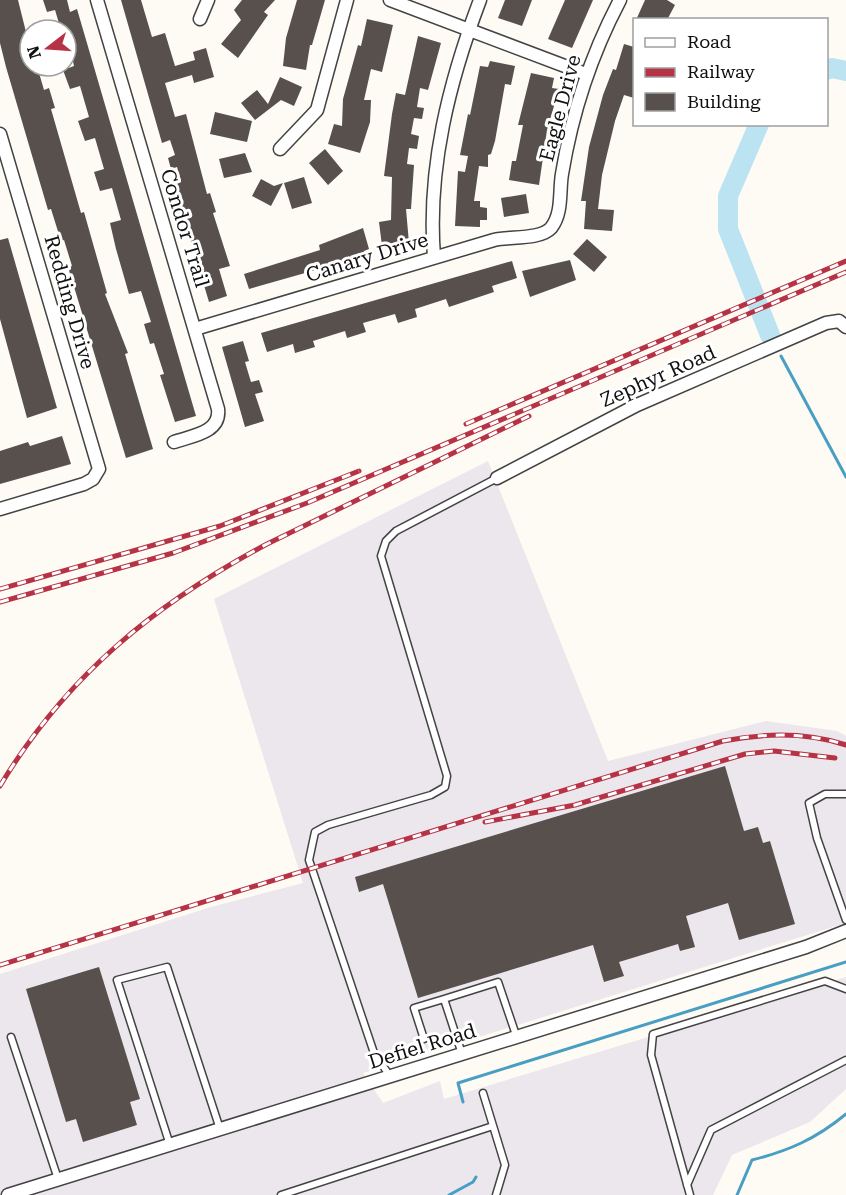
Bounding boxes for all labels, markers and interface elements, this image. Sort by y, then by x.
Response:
north arrow [18,18,78,78]
legend [633,18,828,126]
text: Road [687,31,732,52]
text: N [23,44,45,61]
street label: Eagle Drive [534,52,586,164]
text: Railway [687,61,755,82]
text: Building [687,91,761,112]
street label: Condor Trail [156,166,214,290]
street label: Canary Drive [303,227,431,287]
street label: Redding Drive [39,232,101,372]
street label: Zephyr Road [597,340,720,412]
street label: Defiel Road [365,1018,479,1074]

